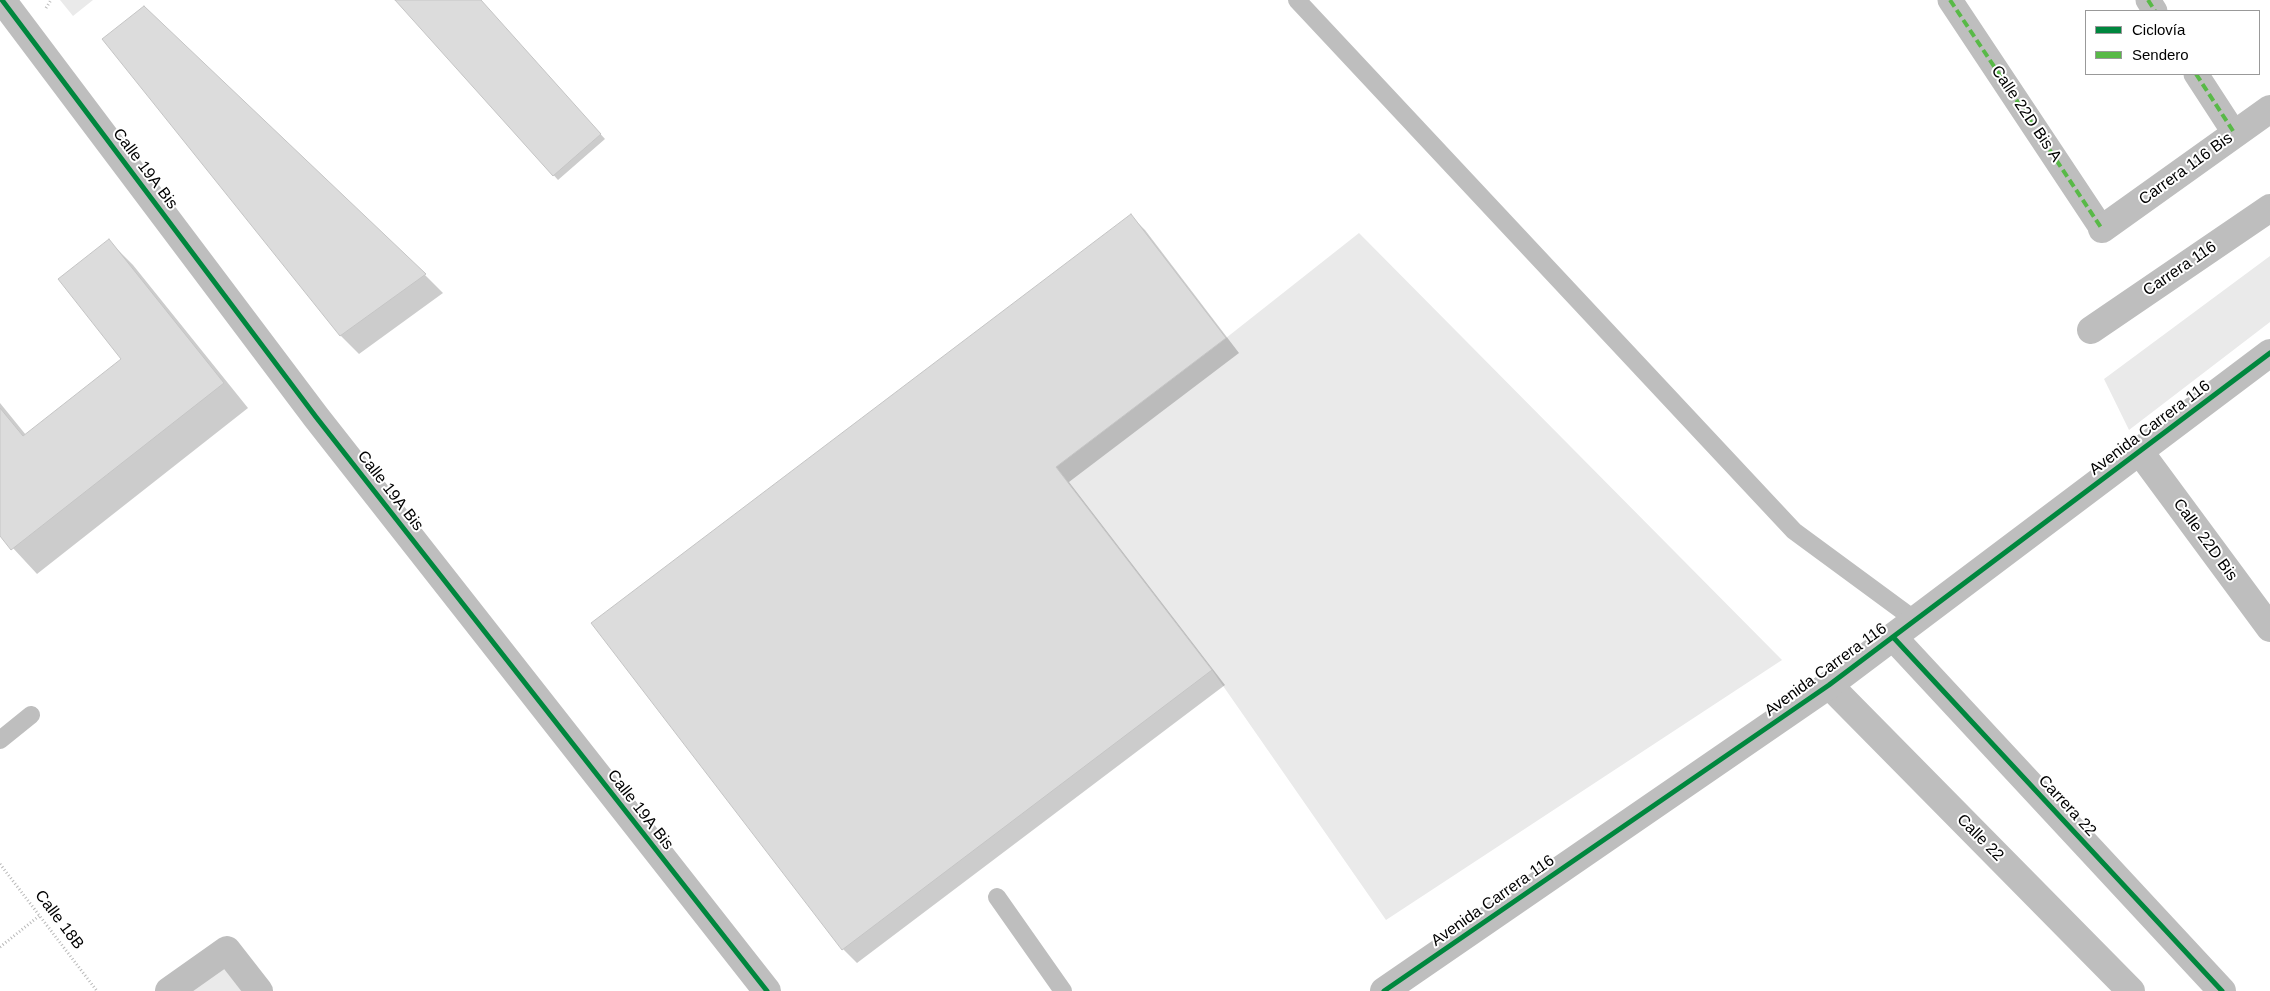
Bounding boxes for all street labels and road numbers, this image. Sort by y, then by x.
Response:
street label: Calle 22D Bis A [1987,62,2065,166]
street label: Calle 19A Bis [108,125,182,213]
street label: Carrera 116 Bis [2136,129,2236,209]
street label: Carrera 116 [2140,238,2220,300]
street label: Avenida Carrera 116 [2086,376,2214,480]
street label: Calle 19A Bis [353,447,427,535]
street label: Calle 22D Bis [2169,495,2241,585]
street label: Avenida Carrera 116 [1761,619,1891,721]
street label: Calle 19A Bis [603,766,677,854]
street label: Carrera 22 [2034,771,2100,841]
street label: Calle 22 [1952,810,2008,866]
street label: Avenida Carrera 116 [1428,851,1558,951]
street label: Calle 18B [30,887,88,953]

